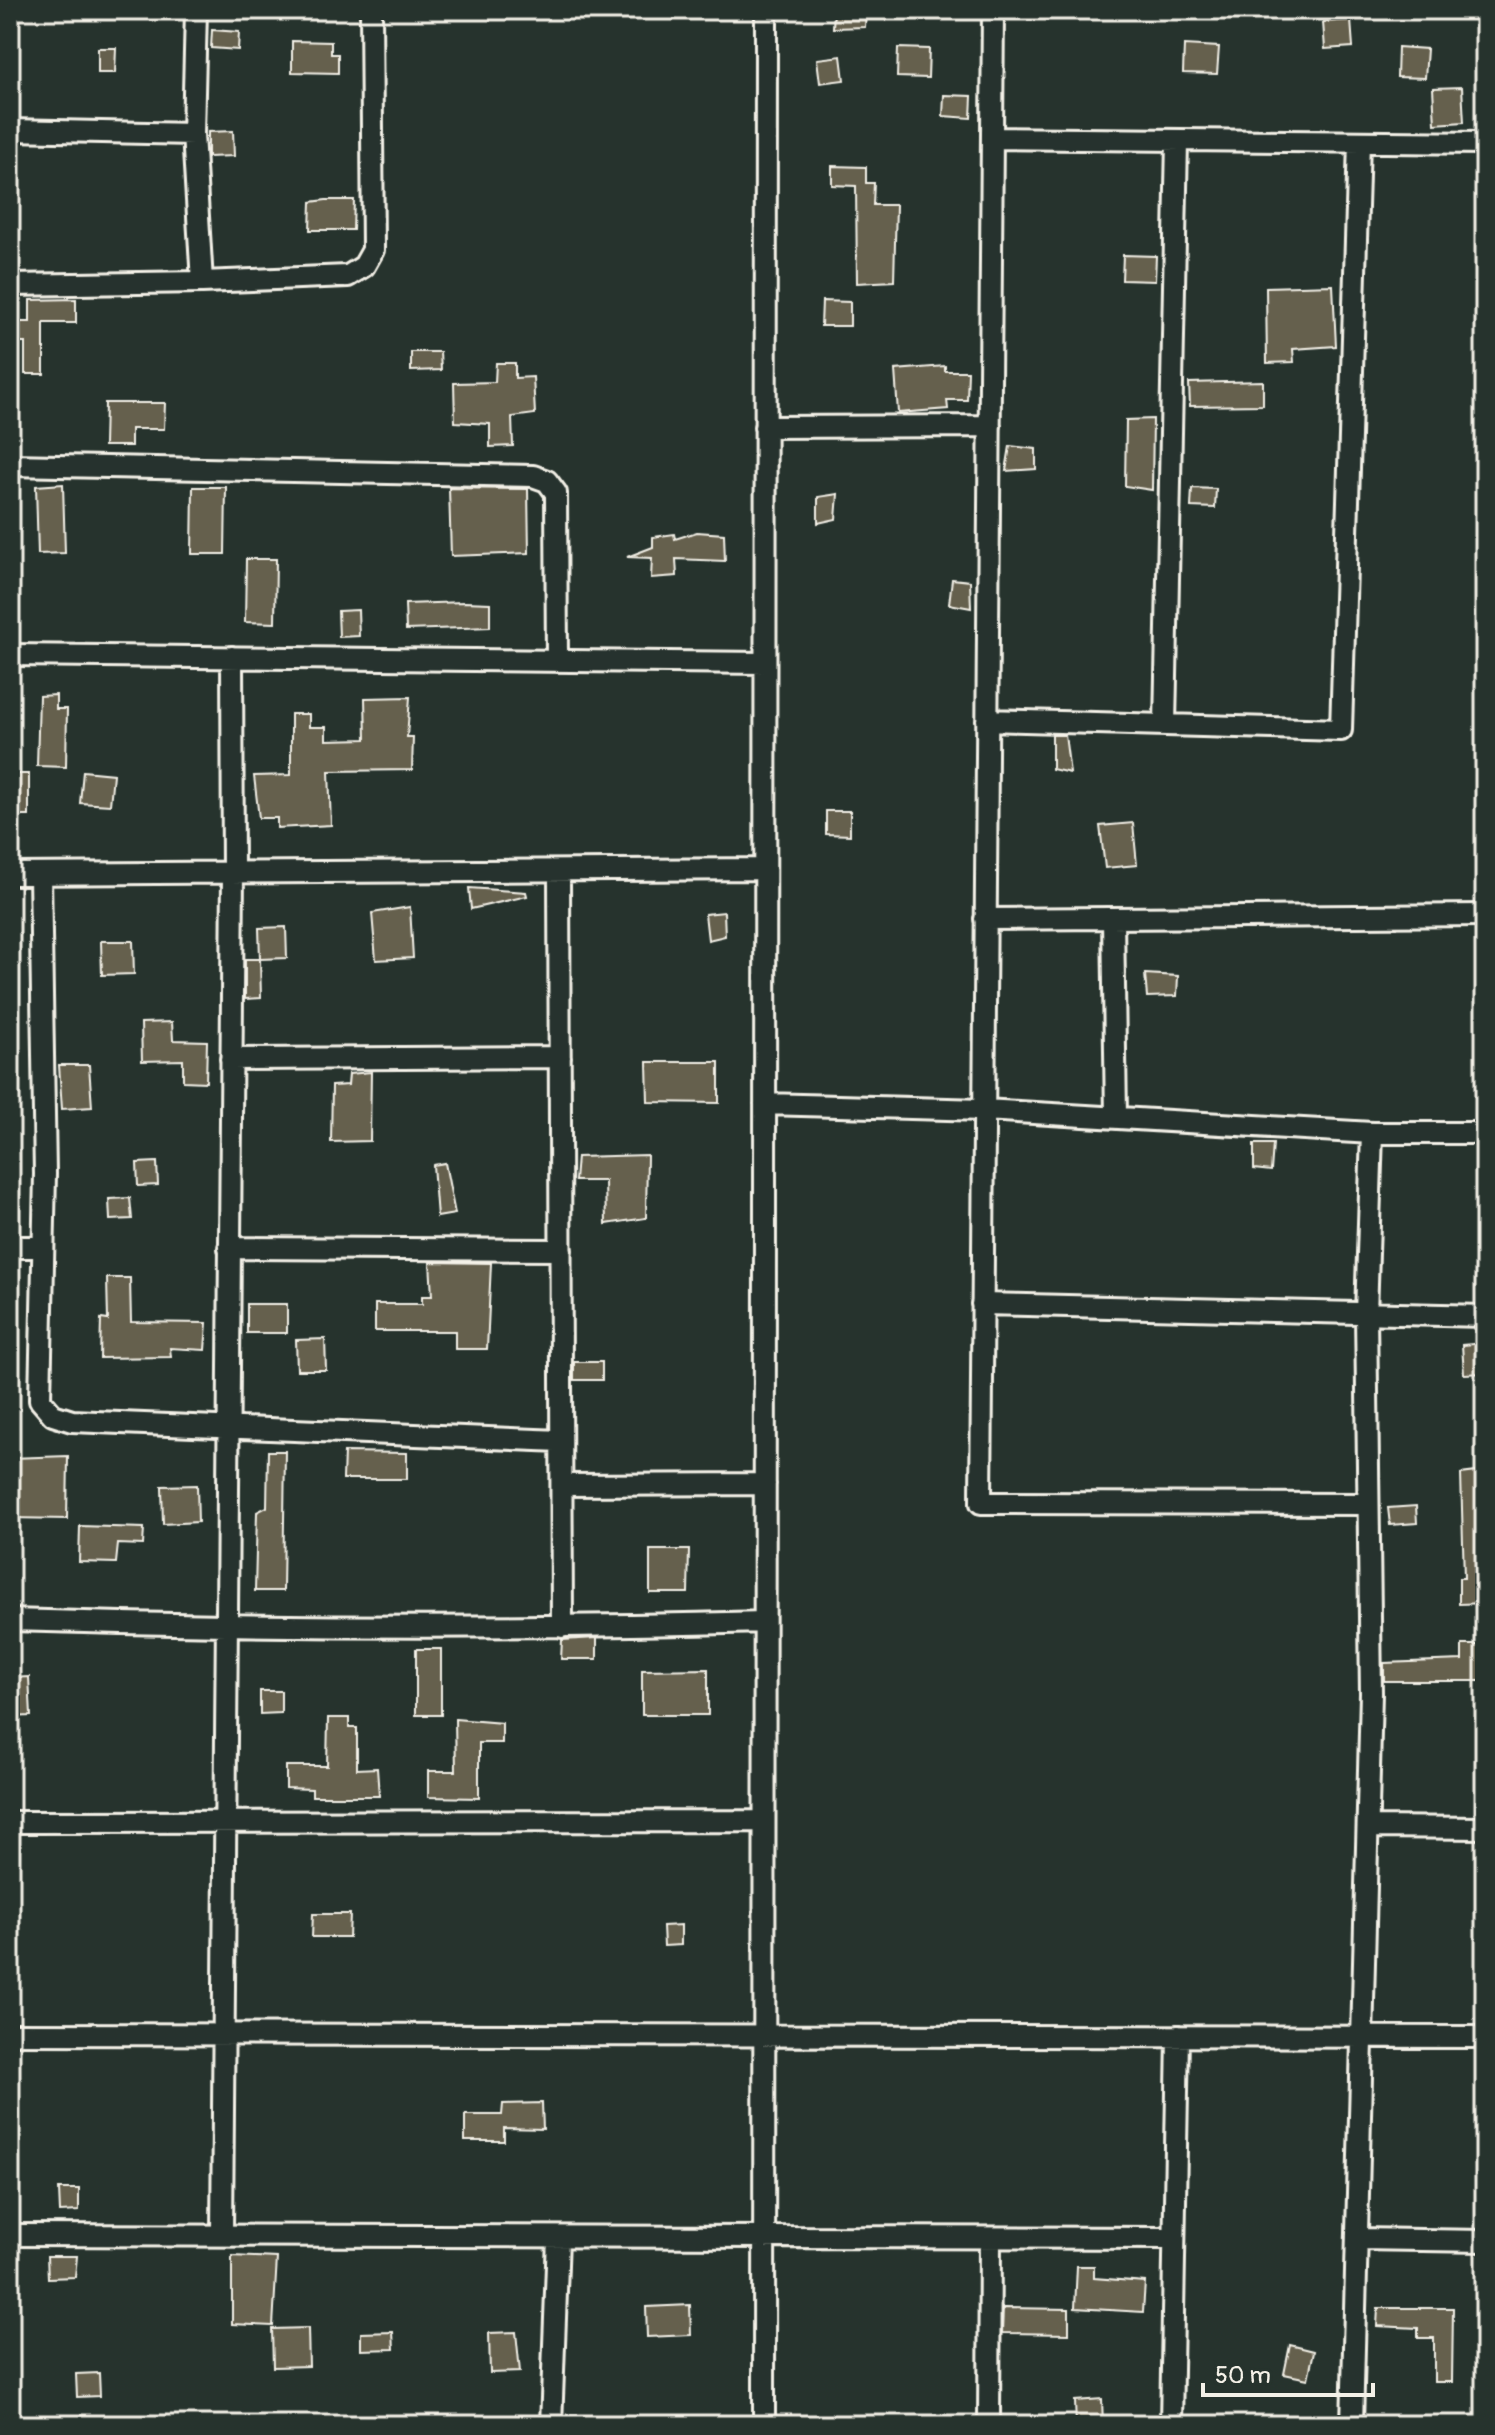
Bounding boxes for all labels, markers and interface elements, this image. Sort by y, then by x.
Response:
scale bar [1203,2347,1373,2397]
text: 50 m [1215,2361,1271,2390]

